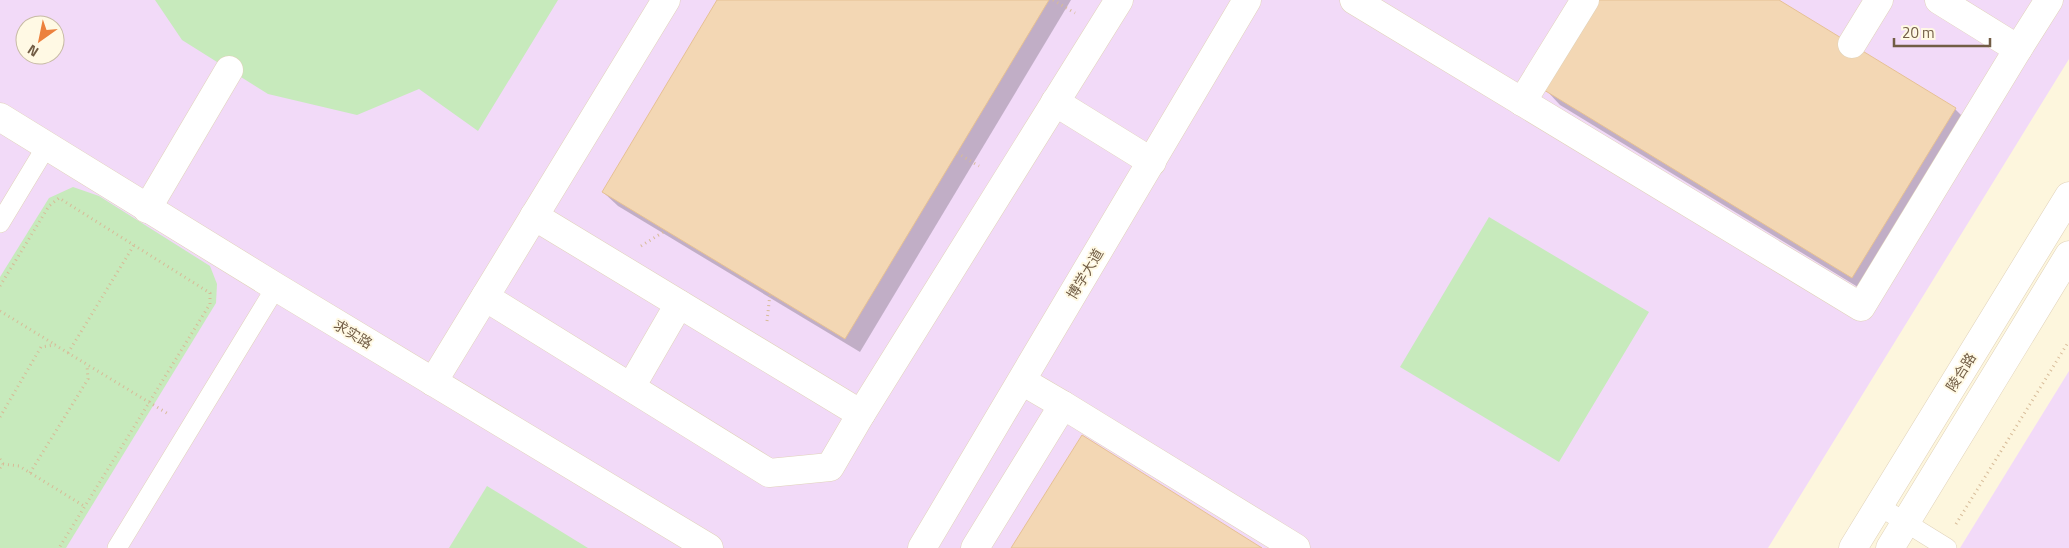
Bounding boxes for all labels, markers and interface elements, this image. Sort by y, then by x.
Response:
north arrow [15,15,65,65]
scale bar [1894,15,1990,47]
text: 20 m [1902,21,1935,44]
text: N [23,40,42,63]
street label: 博学大道 [1061,244,1108,303]
street label: 求实路 [330,314,377,353]
street label: 陵合路 [1941,348,1981,395]

